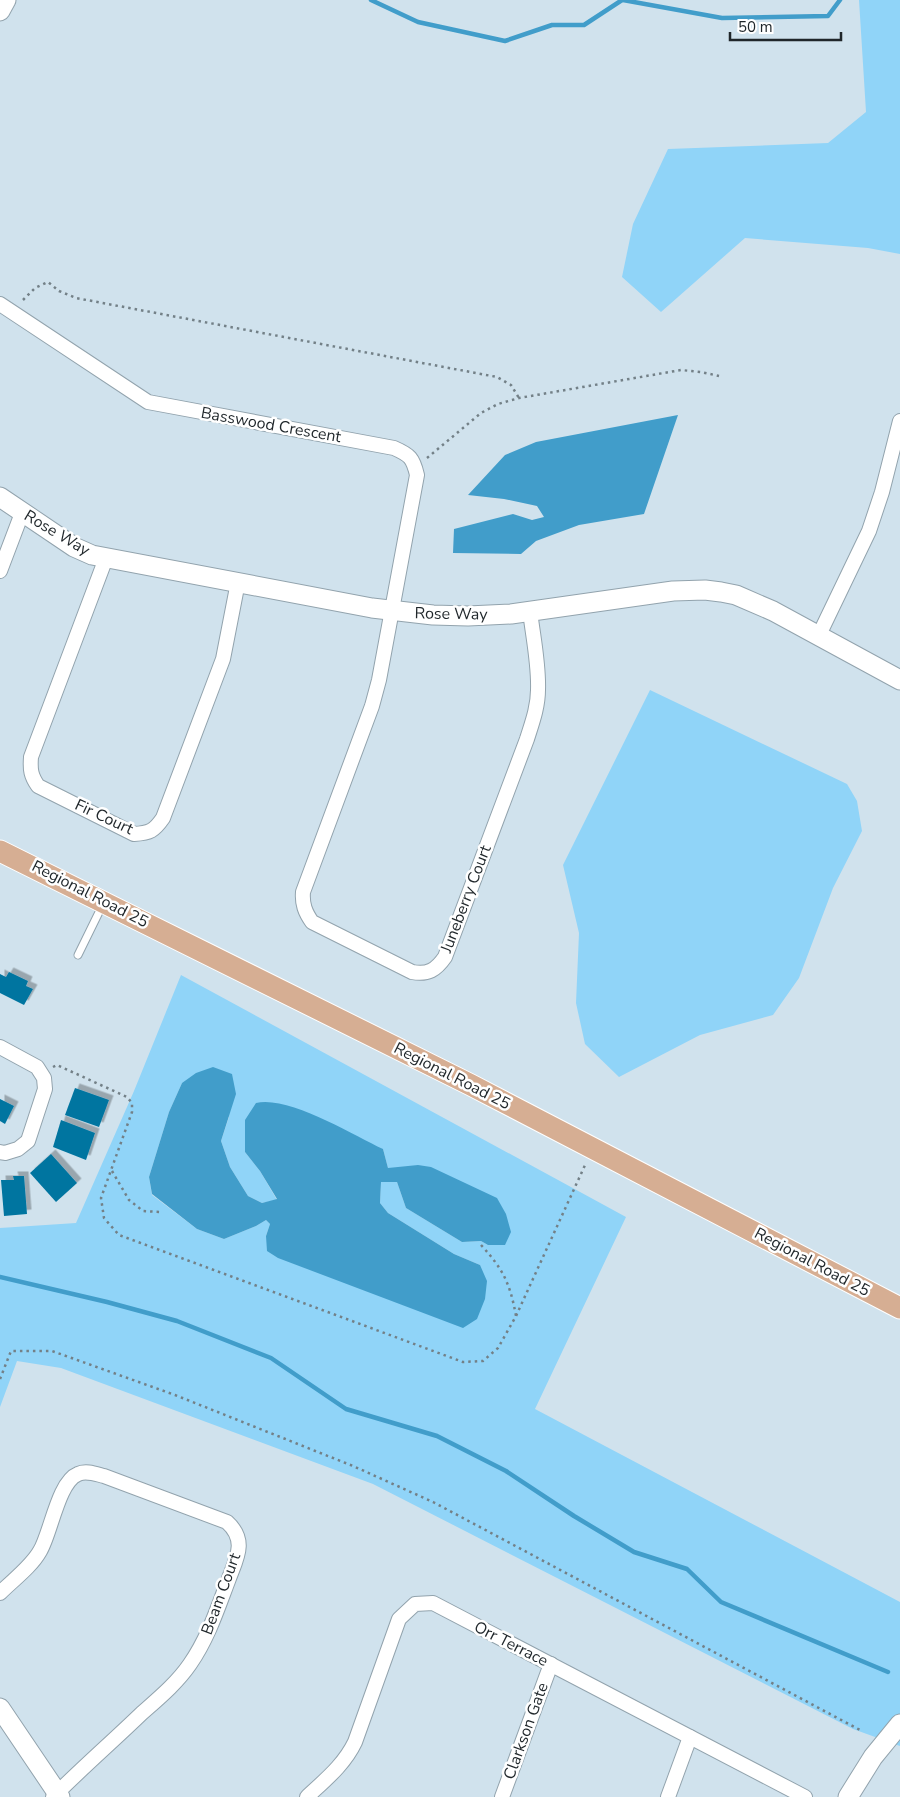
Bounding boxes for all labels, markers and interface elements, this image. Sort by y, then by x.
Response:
scale bar [730,10,841,42]
text: 50 m [738,17,773,37]
street label: Basswood Crescent [199,402,343,448]
street label: Rose Way [20,505,95,562]
street label: Rose Way [414,602,488,626]
street label: Fir Court [71,794,137,840]
street label: Juneberry Court [435,842,497,957]
street label: Regional Road 25 [28,855,152,933]
street label: Regional Road 25 [390,1037,514,1115]
street label: Regional Road 25 [750,1222,874,1302]
street label: Beam Court [196,1550,246,1638]
street label: Orr Terrace [470,1616,552,1672]
street label: Clarkson Gate [498,1680,554,1782]

